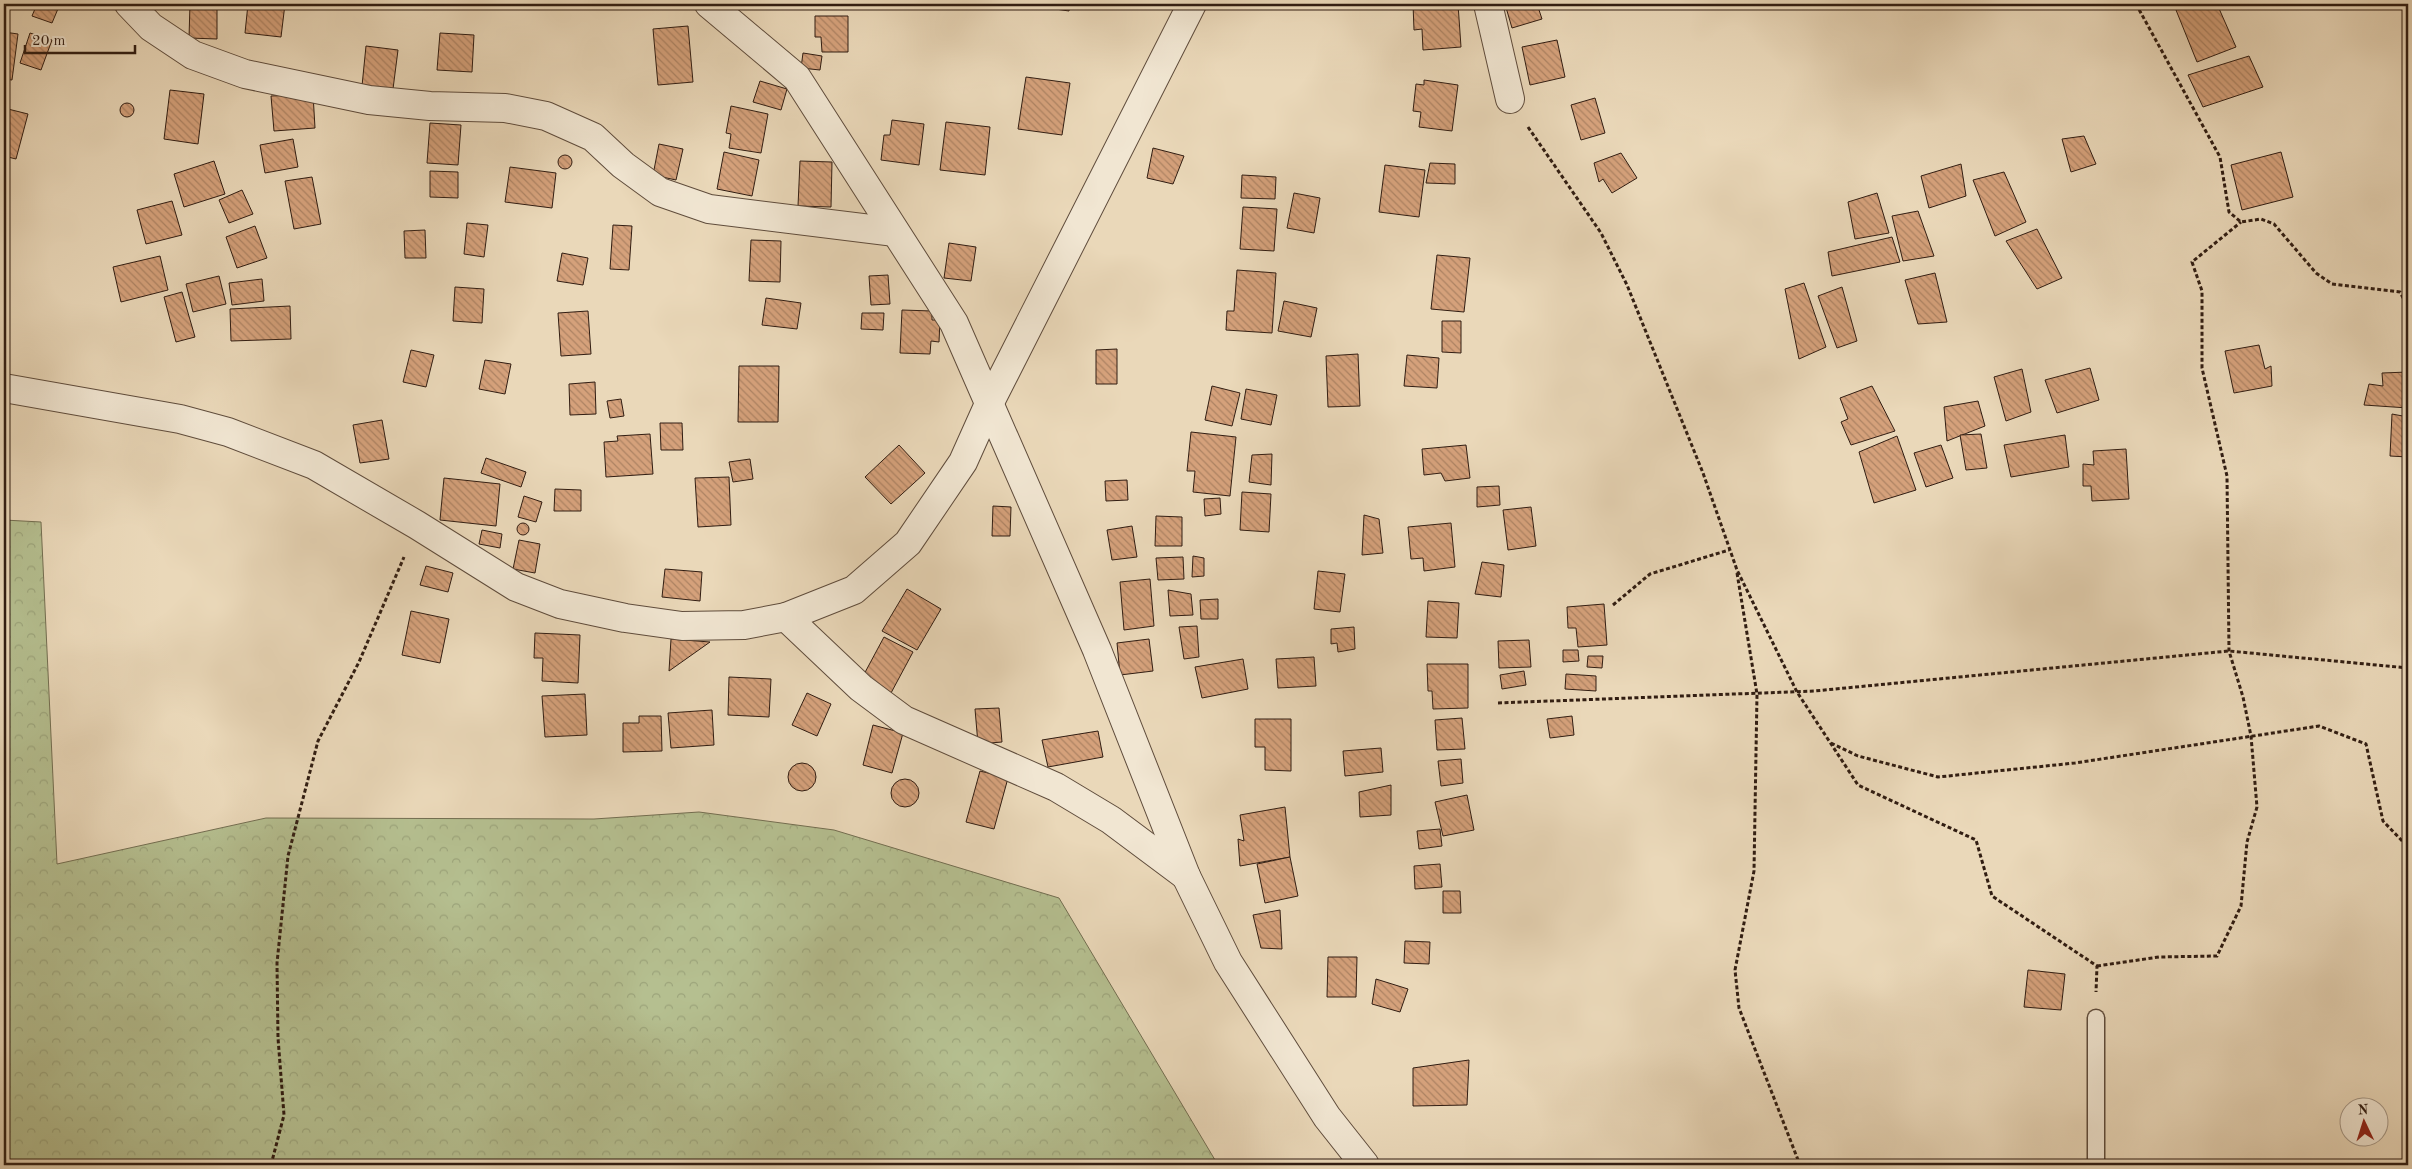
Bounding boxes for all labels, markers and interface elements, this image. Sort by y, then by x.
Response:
scale bar [25,22,135,54]
text: 20 m [32,34,66,49]
north arrow [2340,1096,2390,1146]
text: N [2357,1103,2369,1117]

